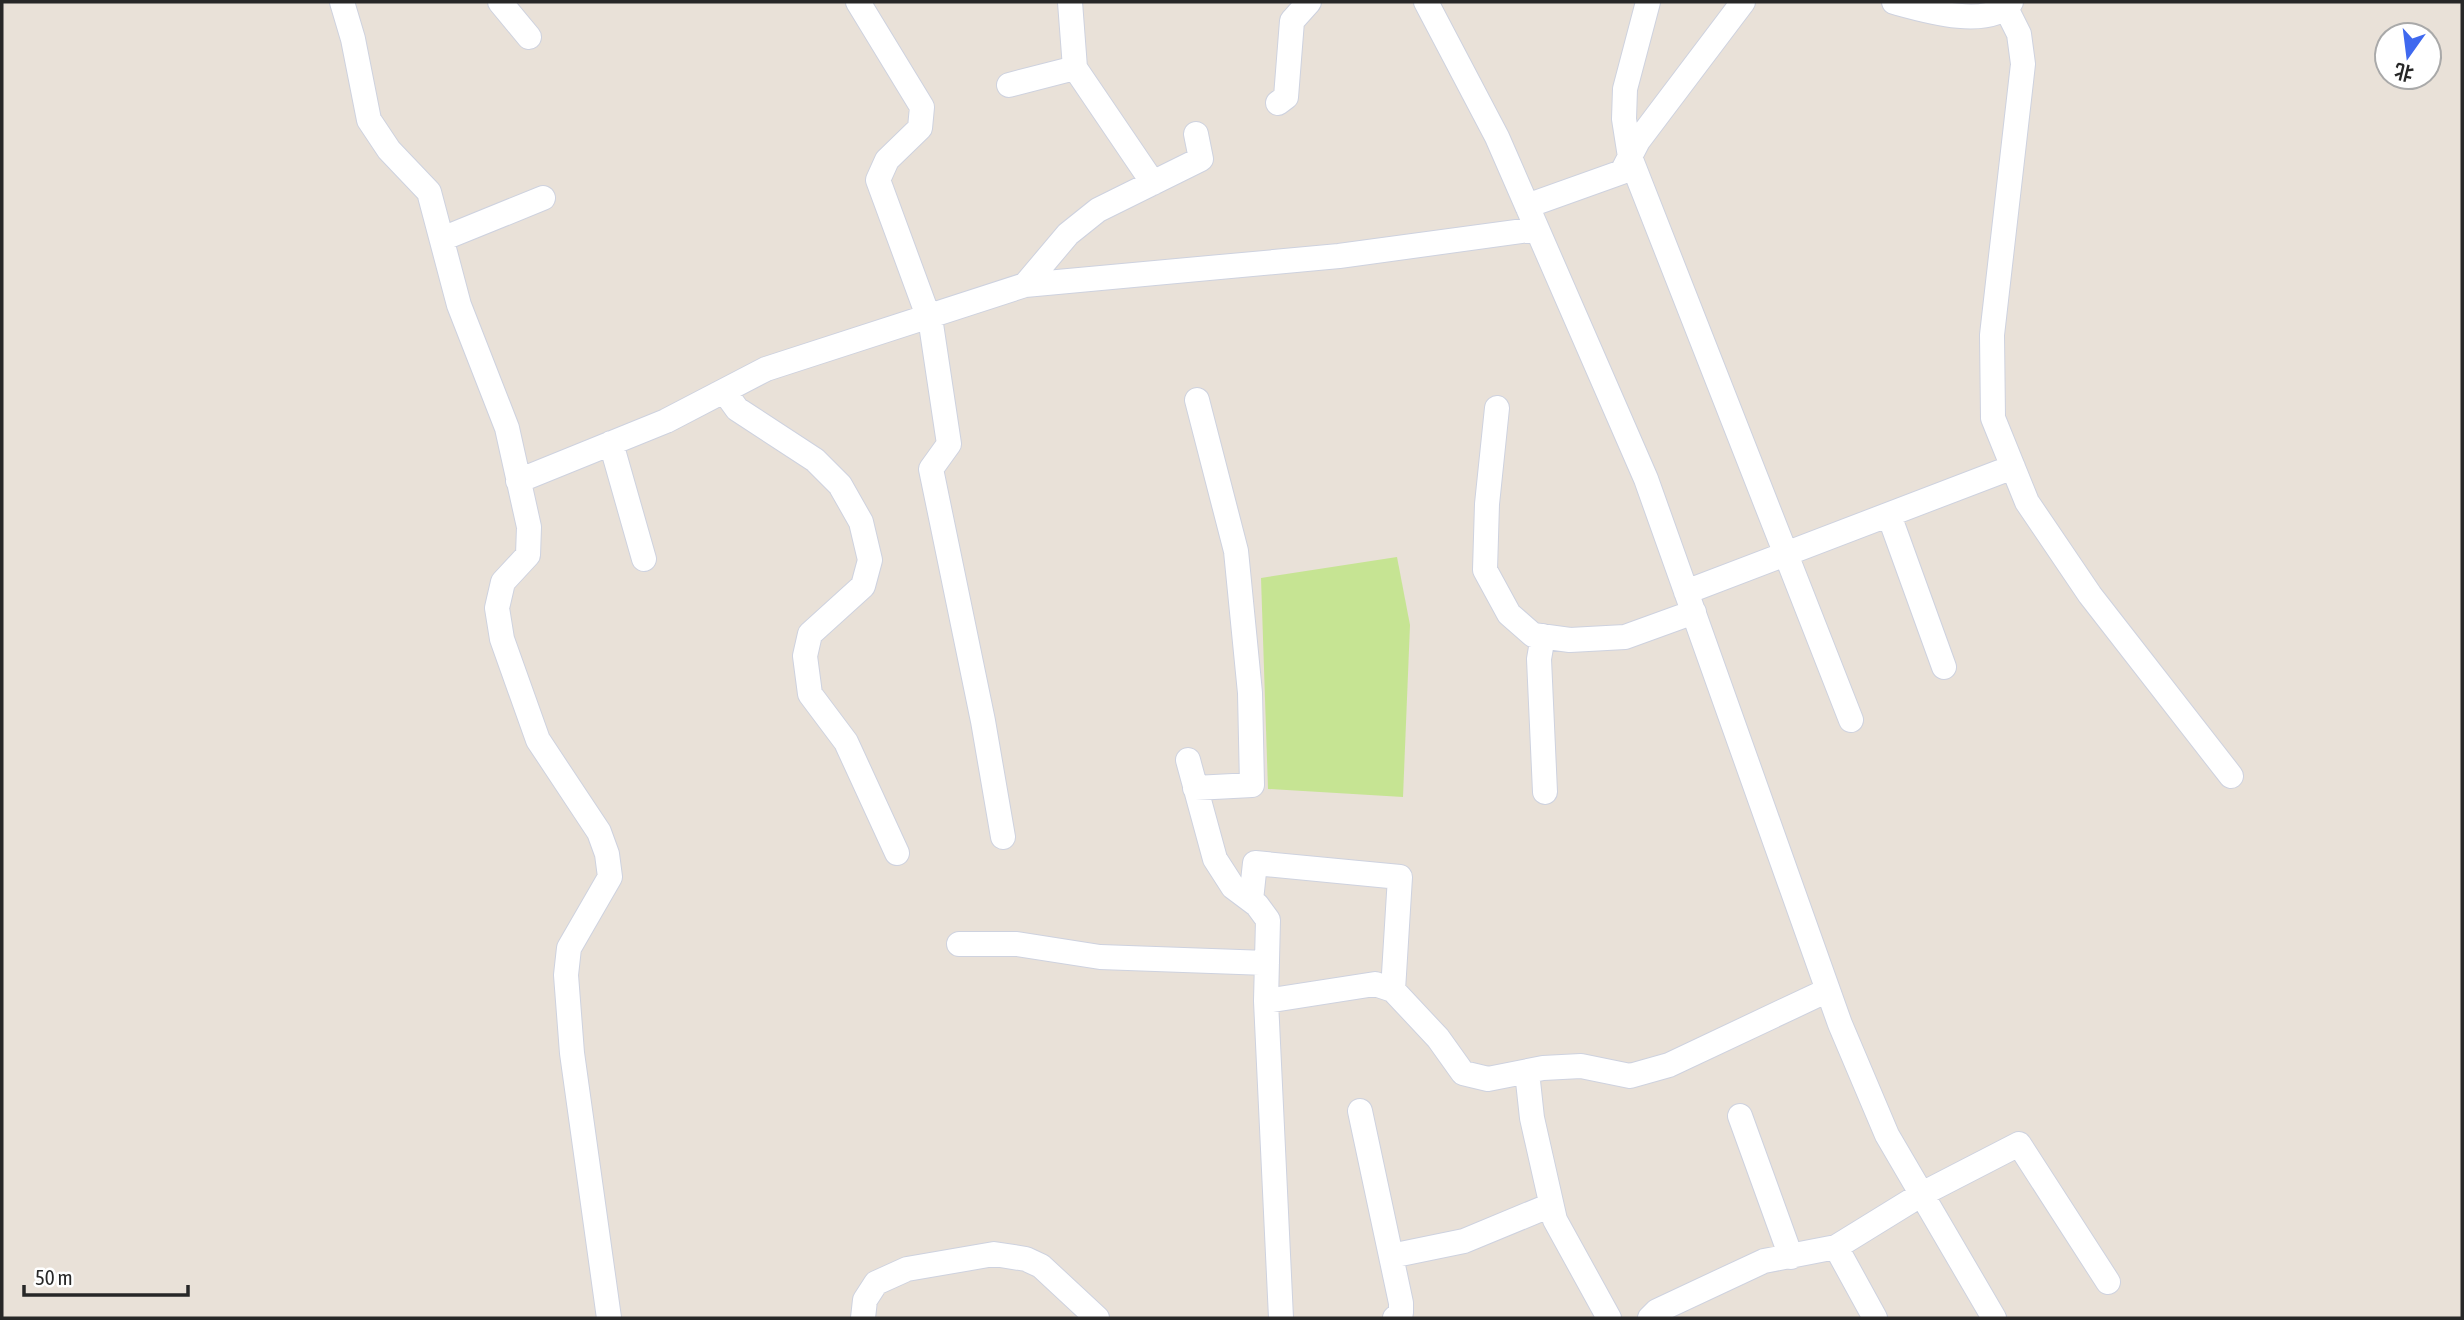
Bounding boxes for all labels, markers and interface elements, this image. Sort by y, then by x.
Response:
north arrow [2373,21,2443,91]
text: 北 [2392,60,2416,85]
scale bar [24,1254,189,1298]
text: 50 m [35,1265,73,1289]

